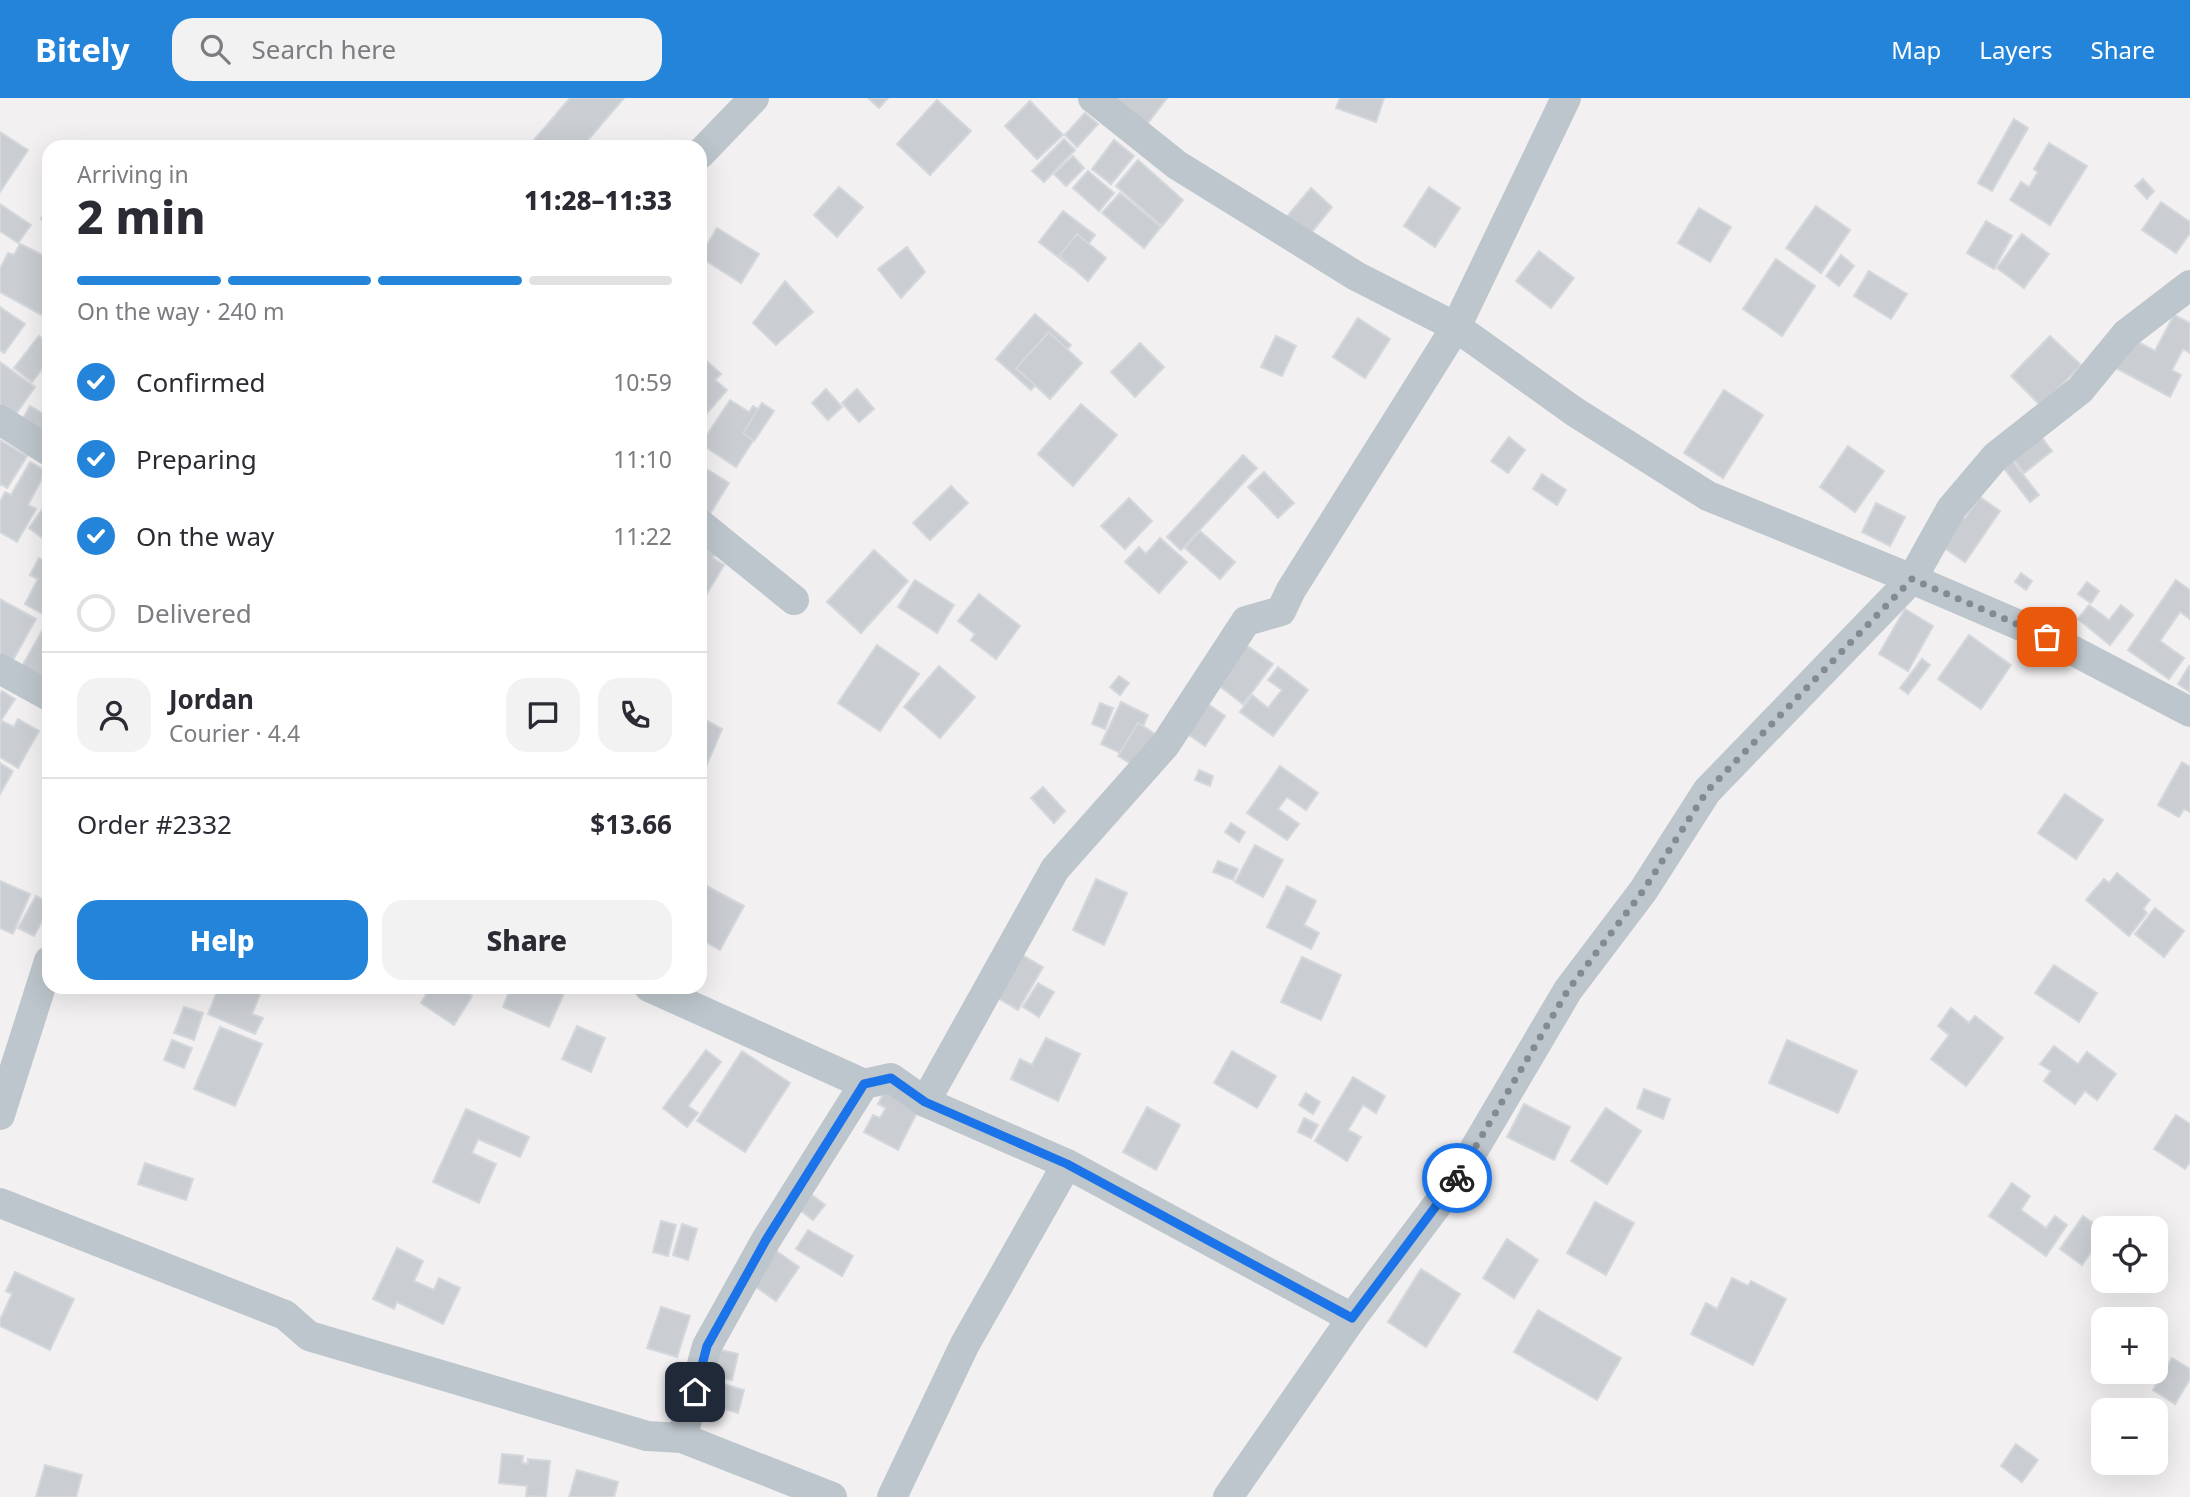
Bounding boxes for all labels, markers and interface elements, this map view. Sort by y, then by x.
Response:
search box [172,18,662,81]
text: Bitely [35,27,130,72]
icon: search [196,30,234,68]
text: Search here [252,31,396,67]
text: Map [1891,33,1941,66]
text: Layers [1979,33,2053,66]
text: Share [2091,33,2155,66]
text: Arriving in [77,158,189,190]
text: 11:28–11:33 [524,182,672,218]
text: 2 min [77,185,206,247]
text: On the way · 240 m [77,295,284,327]
icon: check [77,363,115,401]
text: Confirmed [136,364,266,400]
text: 10:59 [613,366,672,398]
icon: check [77,440,115,478]
text: Preparing [136,441,257,477]
text: 11:10 [613,443,672,475]
icon: check [77,517,115,555]
text: On the way [136,518,274,554]
text: 11:22 [613,520,672,552]
text: Delivered [136,595,252,631]
pin [2017,607,2077,667]
icon: bag [2028,618,2066,656]
button: person [77,678,151,752]
button: chat [506,678,580,752]
button: phone [598,678,672,752]
text: Jordan [169,681,254,717]
text: Courier · 4.4 [169,717,300,749]
text: Order #2332 [77,806,232,842]
text: $13.66 [590,806,672,842]
button: Help [77,900,368,980]
button: Share [382,900,672,980]
courier [1422,1143,1492,1213]
icon: bike [1438,1159,1476,1197]
map controls [2091,1216,2168,1475]
button: locate [2091,1216,2168,1293]
button: + [2091,1307,2168,1384]
pin [665,1362,725,1422]
icon: home [676,1373,714,1411]
button: − [2091,1398,2168,1475]

